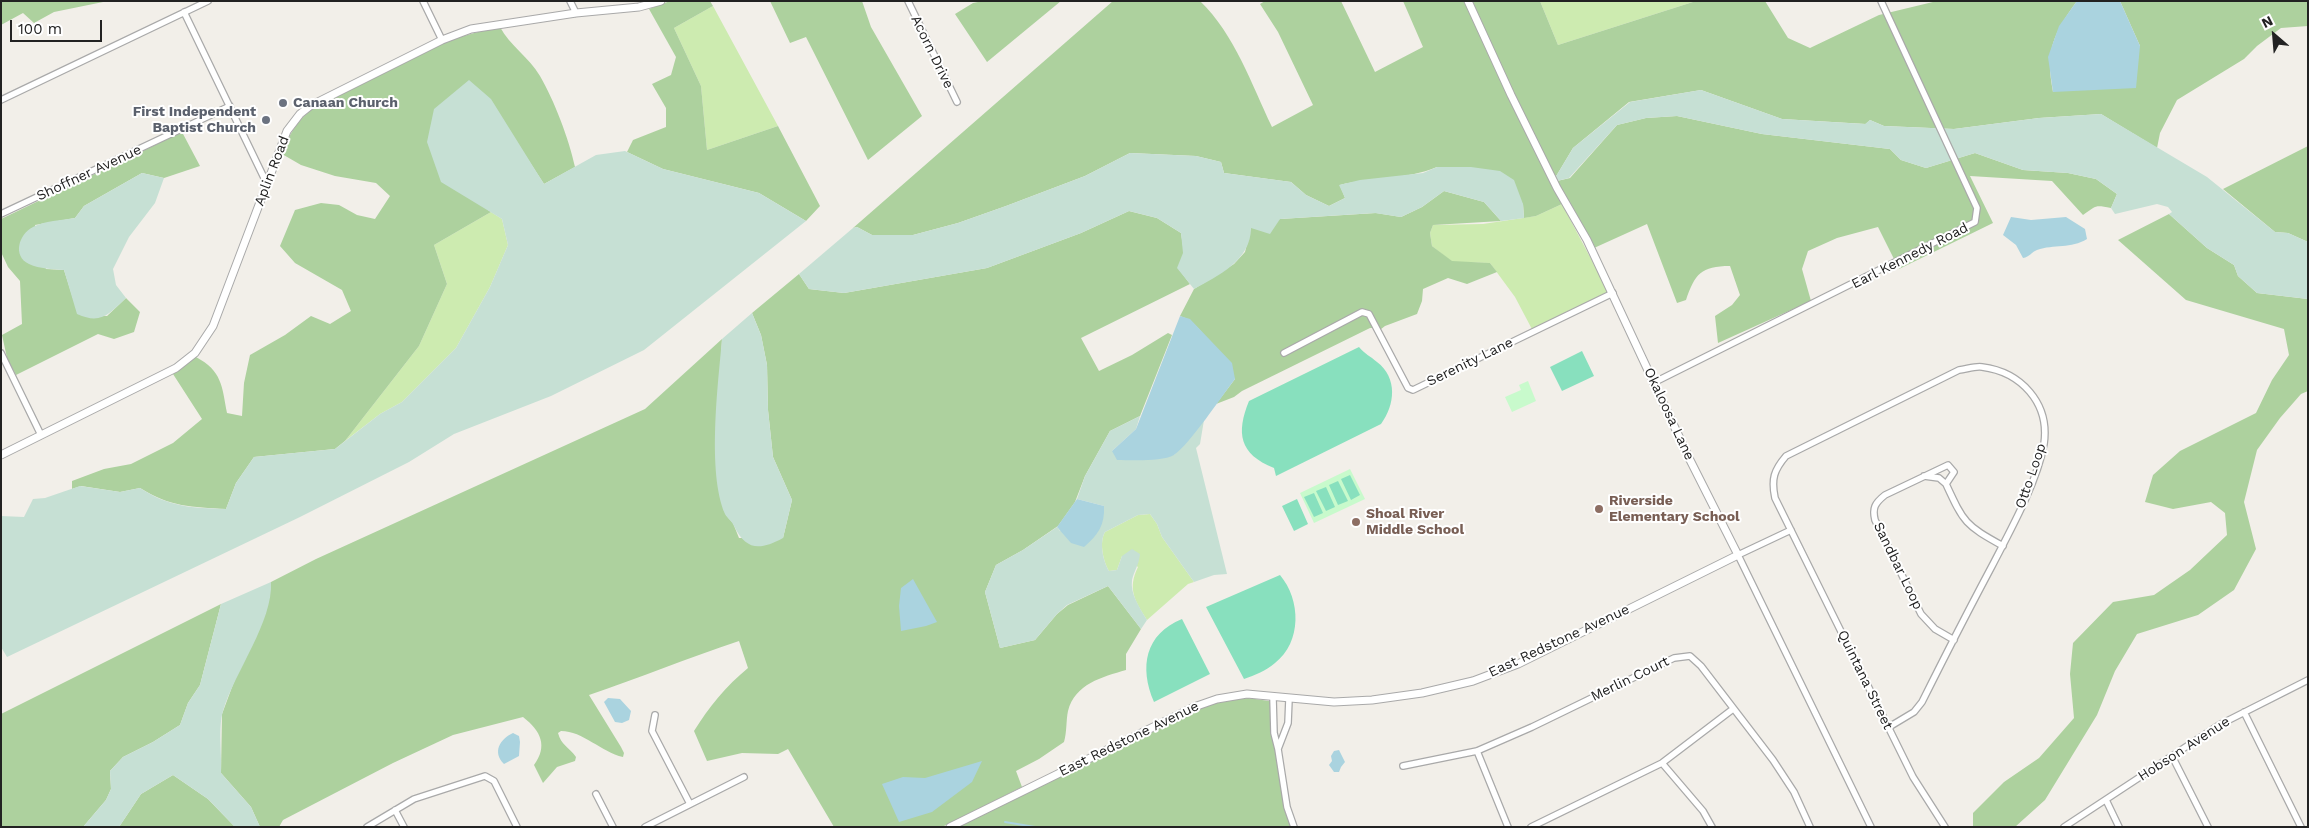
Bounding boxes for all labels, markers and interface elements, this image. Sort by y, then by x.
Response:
scale bar [12,10,105,42]
north arrow [2249,10,2299,60]
text: N [2259,12,2275,31]
street label: Acorn Drive [907,13,957,91]
text: 100 m [18,20,62,38]
place label: Canaan Church [293,95,398,111]
marker: Canaan Church [277,97,289,109]
place label: First Independent Baptist Church [133,104,256,136]
marker: First Independent Baptist Church [260,114,272,126]
street label: Aplin Road [251,134,293,208]
street label: Shoffner Avenue [34,141,144,205]
street label: Earl Kennedy Road [1849,219,1971,293]
street label: Serenity Lane [1424,334,1516,390]
street label: Okaloosa Lane [1640,365,1698,463]
street label: Otto Loop [2012,441,2050,511]
place label: Riverside Elementary School [1609,493,1740,526]
marker: Riverside Elementary School [1593,503,1605,515]
place label: Shoal River Middle School [1366,506,1464,538]
marker: Shoal River Middle School [1350,516,1362,528]
street label: Sandbar Loop [1870,520,1926,612]
street label: East Redstone Avenue [1486,601,1632,681]
street label: Quintana Street [1834,627,1896,733]
street label: Merlin Court [1588,653,1672,705]
street label: East Redstone Avenue [1056,698,1202,780]
street label: Hobson Avenue [2135,713,2233,785]

